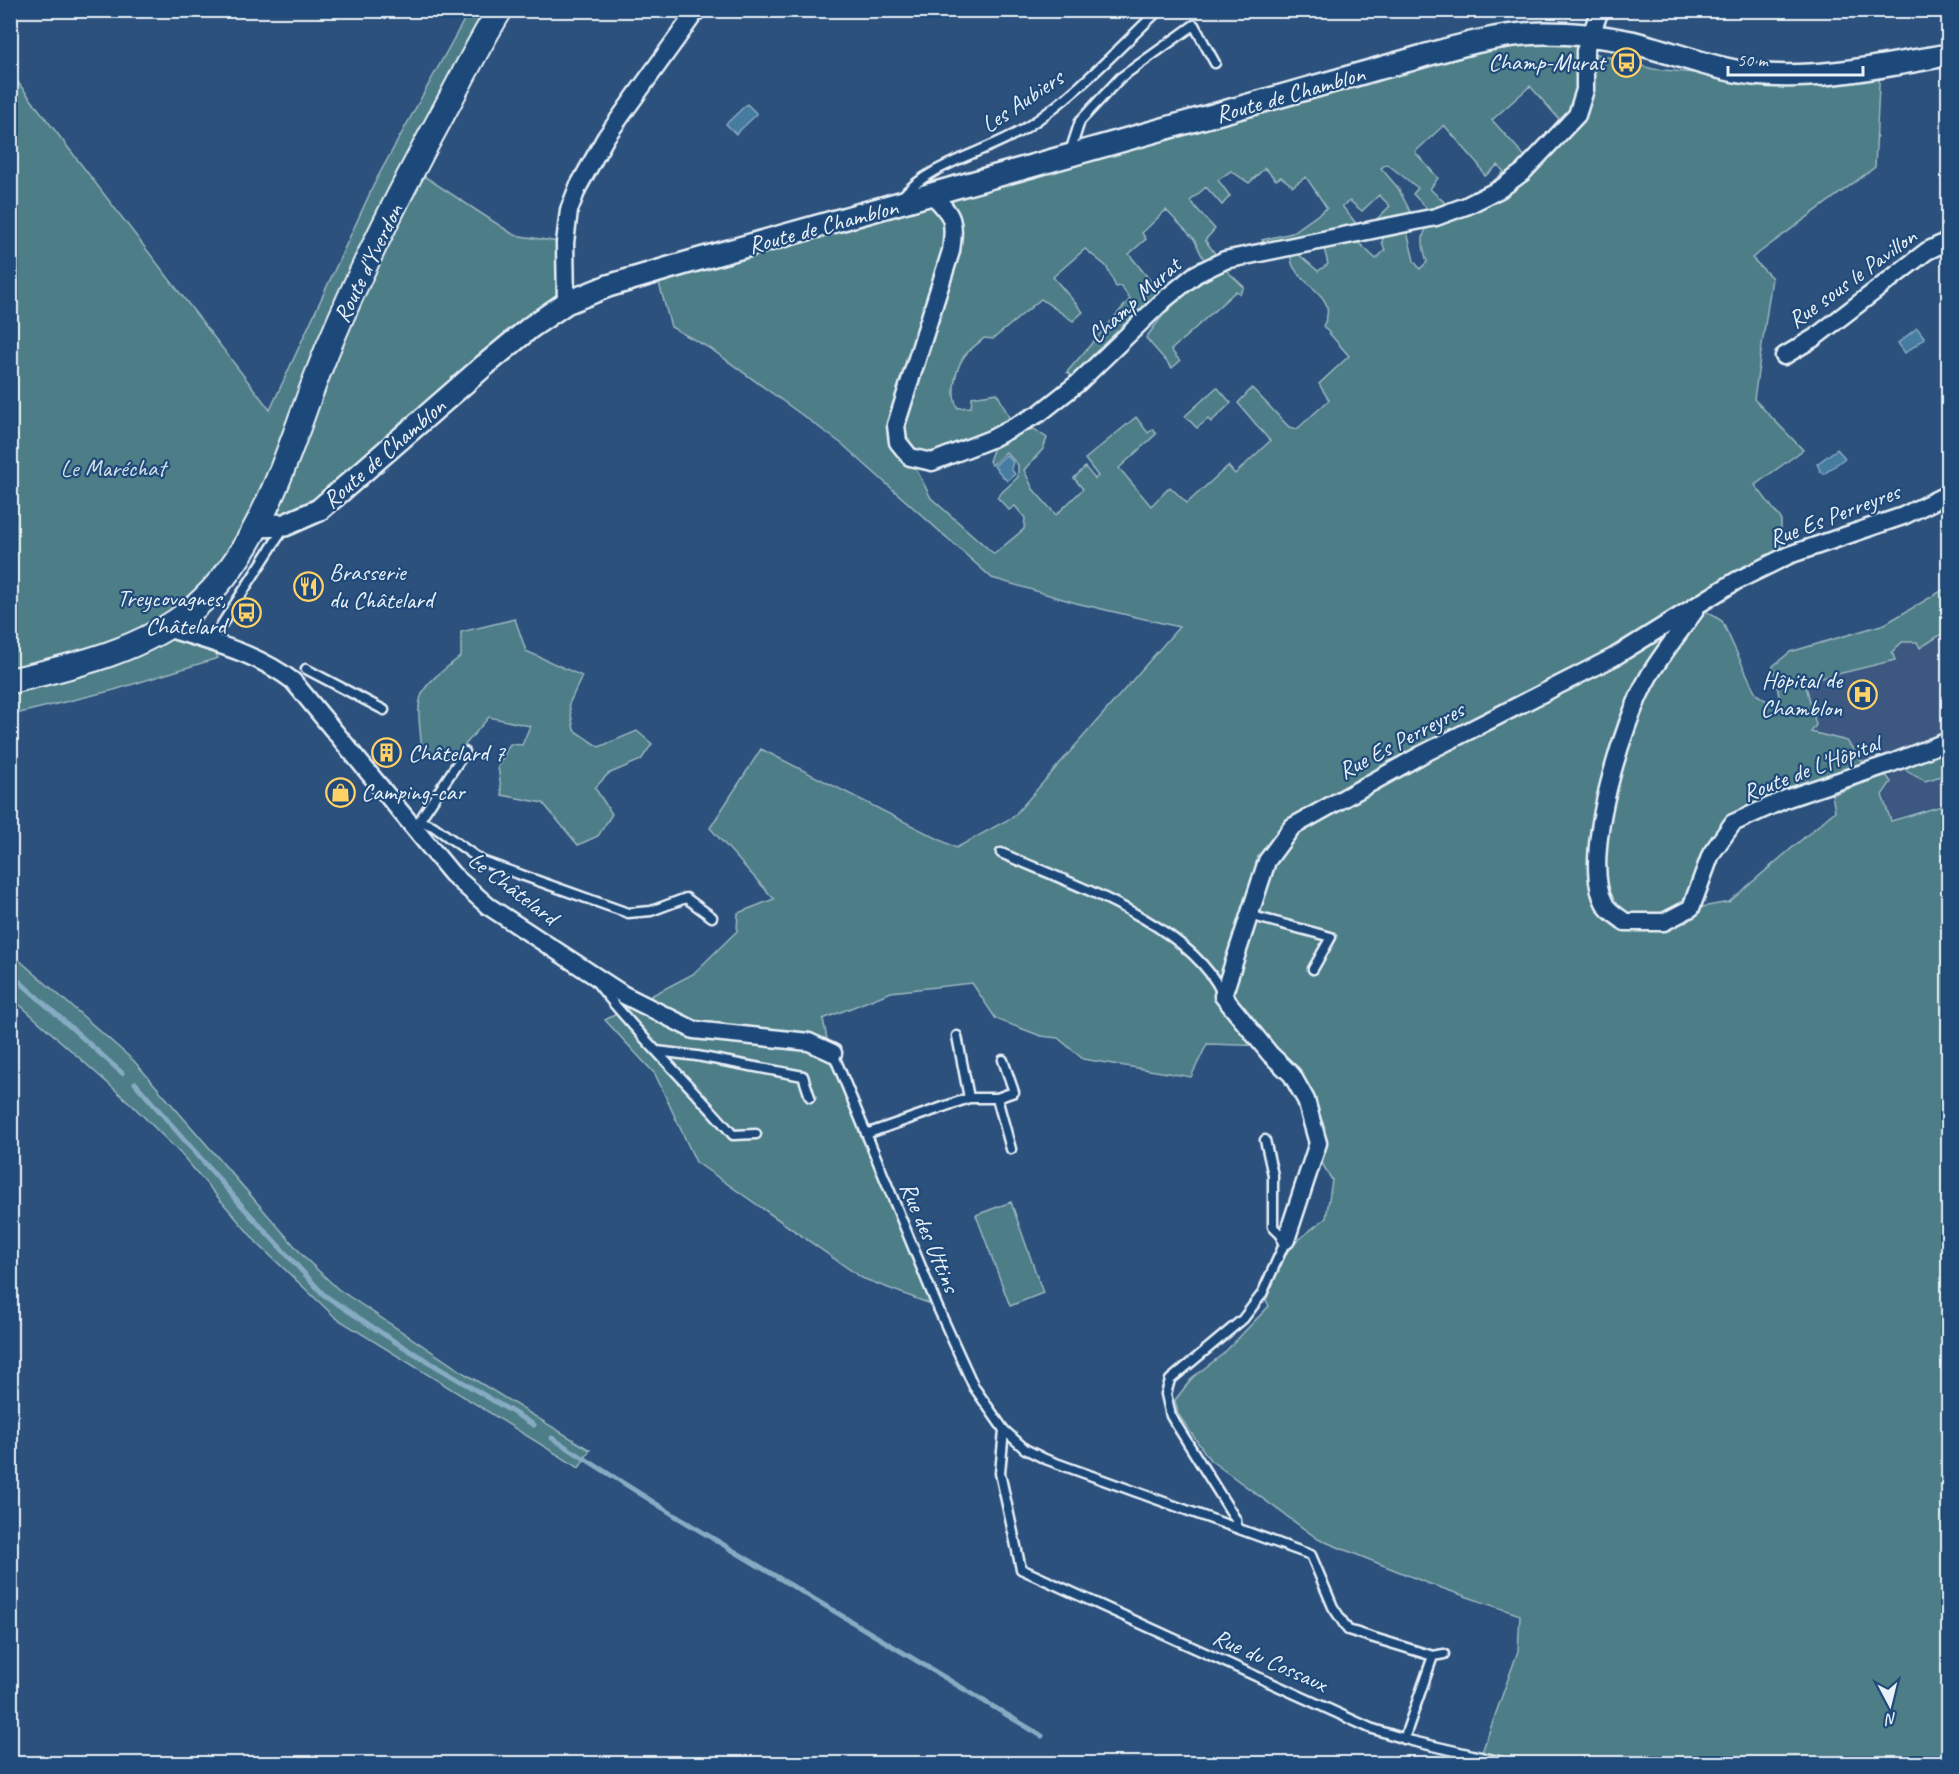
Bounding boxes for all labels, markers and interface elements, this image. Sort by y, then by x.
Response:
scale bar [1728,39,1863,77]
bus stop icon: Champ-Murat [1610,46,1642,78]
place label: Champ-Murat [1488,47,1607,77]
text: 50 m [1737,49,1770,71]
street label: Route de Chamblon [1212,58,1369,130]
street label: Les Aubiers [975,61,1071,139]
street label: Route de Chamblon [745,191,902,260]
street label: Route d'Yverdon [326,198,410,327]
street label: Rue sous le Pavillon [1782,221,1923,335]
street label: Champ Murat [1081,249,1188,350]
street label: Route de Chamblon [316,390,453,515]
park label: Le Maréchat [60,453,169,483]
street label: Rue Es Perreyres [1764,476,1906,554]
place label: Brasserie du Châtelard [329,557,437,615]
restaurant icon: Brasserie du Châtelard [292,570,324,602]
place label: Treycovagnes, Châtelard [117,583,230,641]
bus stop icon: Treycovagnes, Châtelard [231,596,263,628]
place label: Hôpital de Chamblon [1761,665,1844,723]
hospital icon: Hôpital de Chamblon [1847,678,1879,710]
street label: Rue Es Perreyres [1333,693,1471,786]
street label: Route de L'Hôpital [1738,727,1888,808]
building icon: Châtelard 7 [371,737,403,769]
place label: Châtelard 7 [408,738,506,768]
shop icon: Camping-car [324,776,356,808]
place label: Camping-car [361,777,467,807]
street label: Le Châtelard [462,845,567,934]
street label: Rue des Uttins [893,1177,967,1298]
street label: Rue du Cossaux [1208,1622,1333,1699]
north arrow [1860,1675,1920,1735]
text: N [1883,1708,1898,1730]

